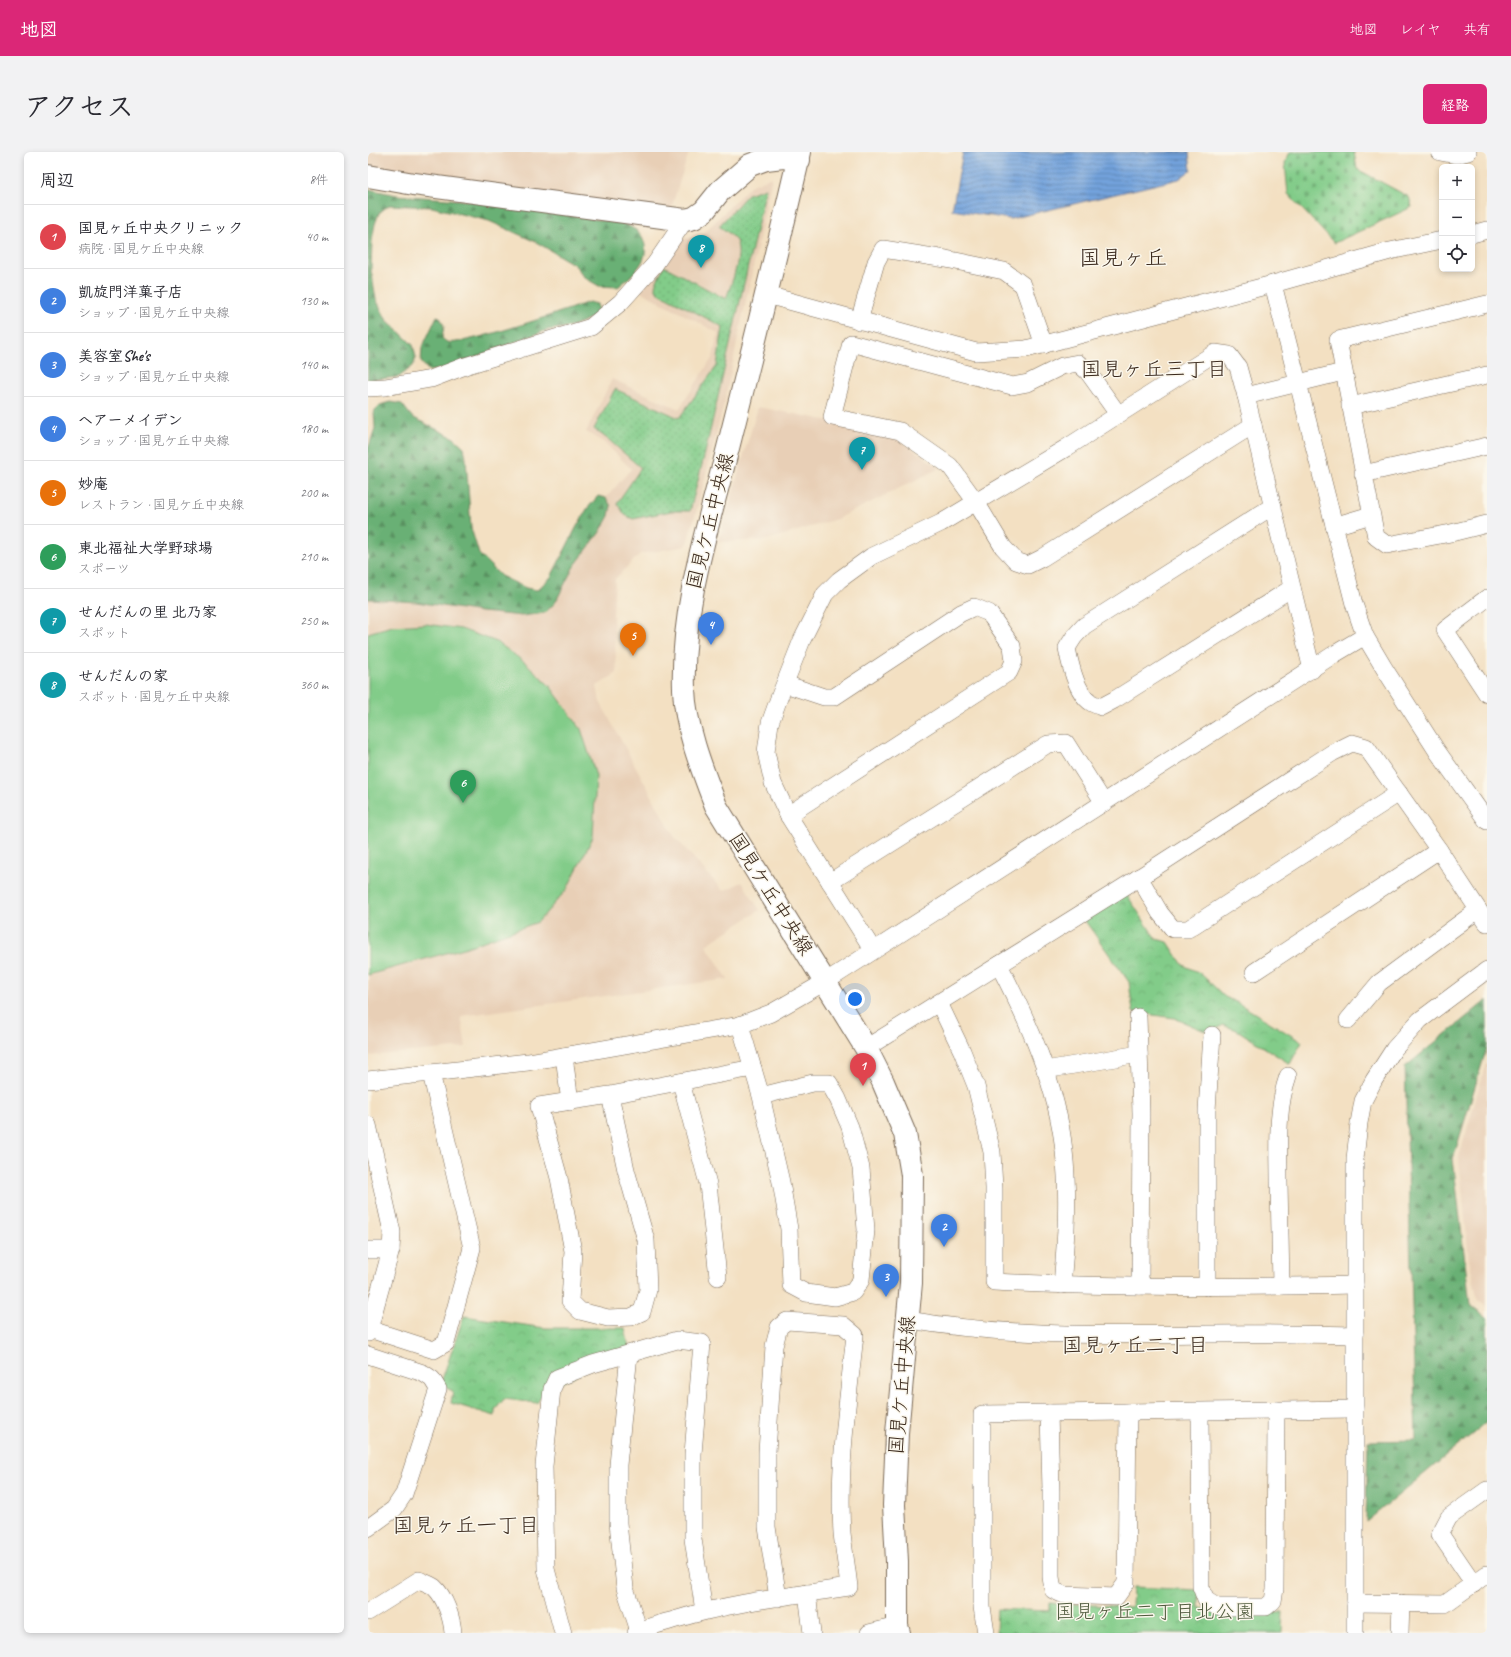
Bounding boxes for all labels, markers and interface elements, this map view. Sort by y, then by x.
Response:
text: 地図 [20,18,58,42]
text: 地図 [1350,21,1378,38]
text: レイヤ [1400,21,1441,38]
text: 共有 [1463,21,1491,38]
button: 経路 [1423,84,1487,124]
text: アクセス [24,89,134,124]
map controls [1439,164,1475,272]
button: + [1439,164,1475,200]
text: 周辺 [40,170,74,191]
text: 8件 [309,172,328,188]
button: − [1439,200,1475,236]
text: 国見ヶ丘中央クリニック [78,219,243,238]
text: 1 [50,229,56,245]
text: 40 m [306,229,328,245]
pin: 8 [688,235,714,268]
button: locate [1439,236,1475,272]
text: 病院 · 国見ケ丘中央線 [78,241,204,257]
district label: 国見ヶ丘 [1079,244,1167,272]
text: 凱旋門洋菓子店 [78,283,183,302]
text: 2 [50,293,56,309]
text: 130 m [300,293,328,309]
text: ショップ · 国見ケ丘中央線 [78,305,229,321]
text: 美容室She's [78,347,150,366]
district label: 国見ヶ丘三丁目 [1081,356,1228,382]
text: 3 [50,357,56,373]
text: 140 m [300,357,328,373]
text: ショップ · 国見ケ丘中央線 [78,369,229,385]
text: ヘアーメイデン [78,411,183,430]
text: 4 [50,421,56,437]
text: 180 m [300,421,328,437]
text: ショップ · 国見ケ丘中央線 [78,433,229,449]
pin: 7 [849,437,875,470]
street label: 国見ケ丘中央線 [681,450,739,592]
text: 妙庵 [78,475,108,494]
text: 5 [50,485,56,501]
text: 200 m [300,485,328,501]
text: レストラン · 国見ケ丘中央線 [78,497,244,513]
text: 東北福祉大学野球場 [78,539,213,558]
text: 6 [50,549,56,565]
text: 210 m [300,549,328,565]
text: スポーツ [78,561,130,577]
text: せんだんの里 北乃家 [78,603,217,622]
pin: 4 [698,612,724,645]
text: 7 [50,613,56,629]
text: 250 m [300,613,328,629]
pin: 5 [620,623,646,656]
text: スポット [78,625,130,641]
text: せんだんの家 [78,667,168,686]
text: 8 [50,677,56,693]
text: 360 m [300,677,328,693]
text: スポット · 国見ケ丘中央線 [78,689,230,705]
pin: 6 [450,770,476,803]
street label: 国見ケ丘中央線 [723,828,819,960]
your location [845,989,865,1009]
pin: 1 [850,1053,876,1086]
pin: 2 [931,1214,957,1247]
pin: 3 [873,1264,899,1297]
street label: 国見ケ丘中央線 [883,1314,921,1456]
district label: 国見ヶ丘二丁目 [1062,1332,1209,1358]
district label: 国見ヶ丘一丁目 [393,1512,540,1538]
park label: 国見ヶ丘二丁目北公園 [1055,1599,1255,1624]

